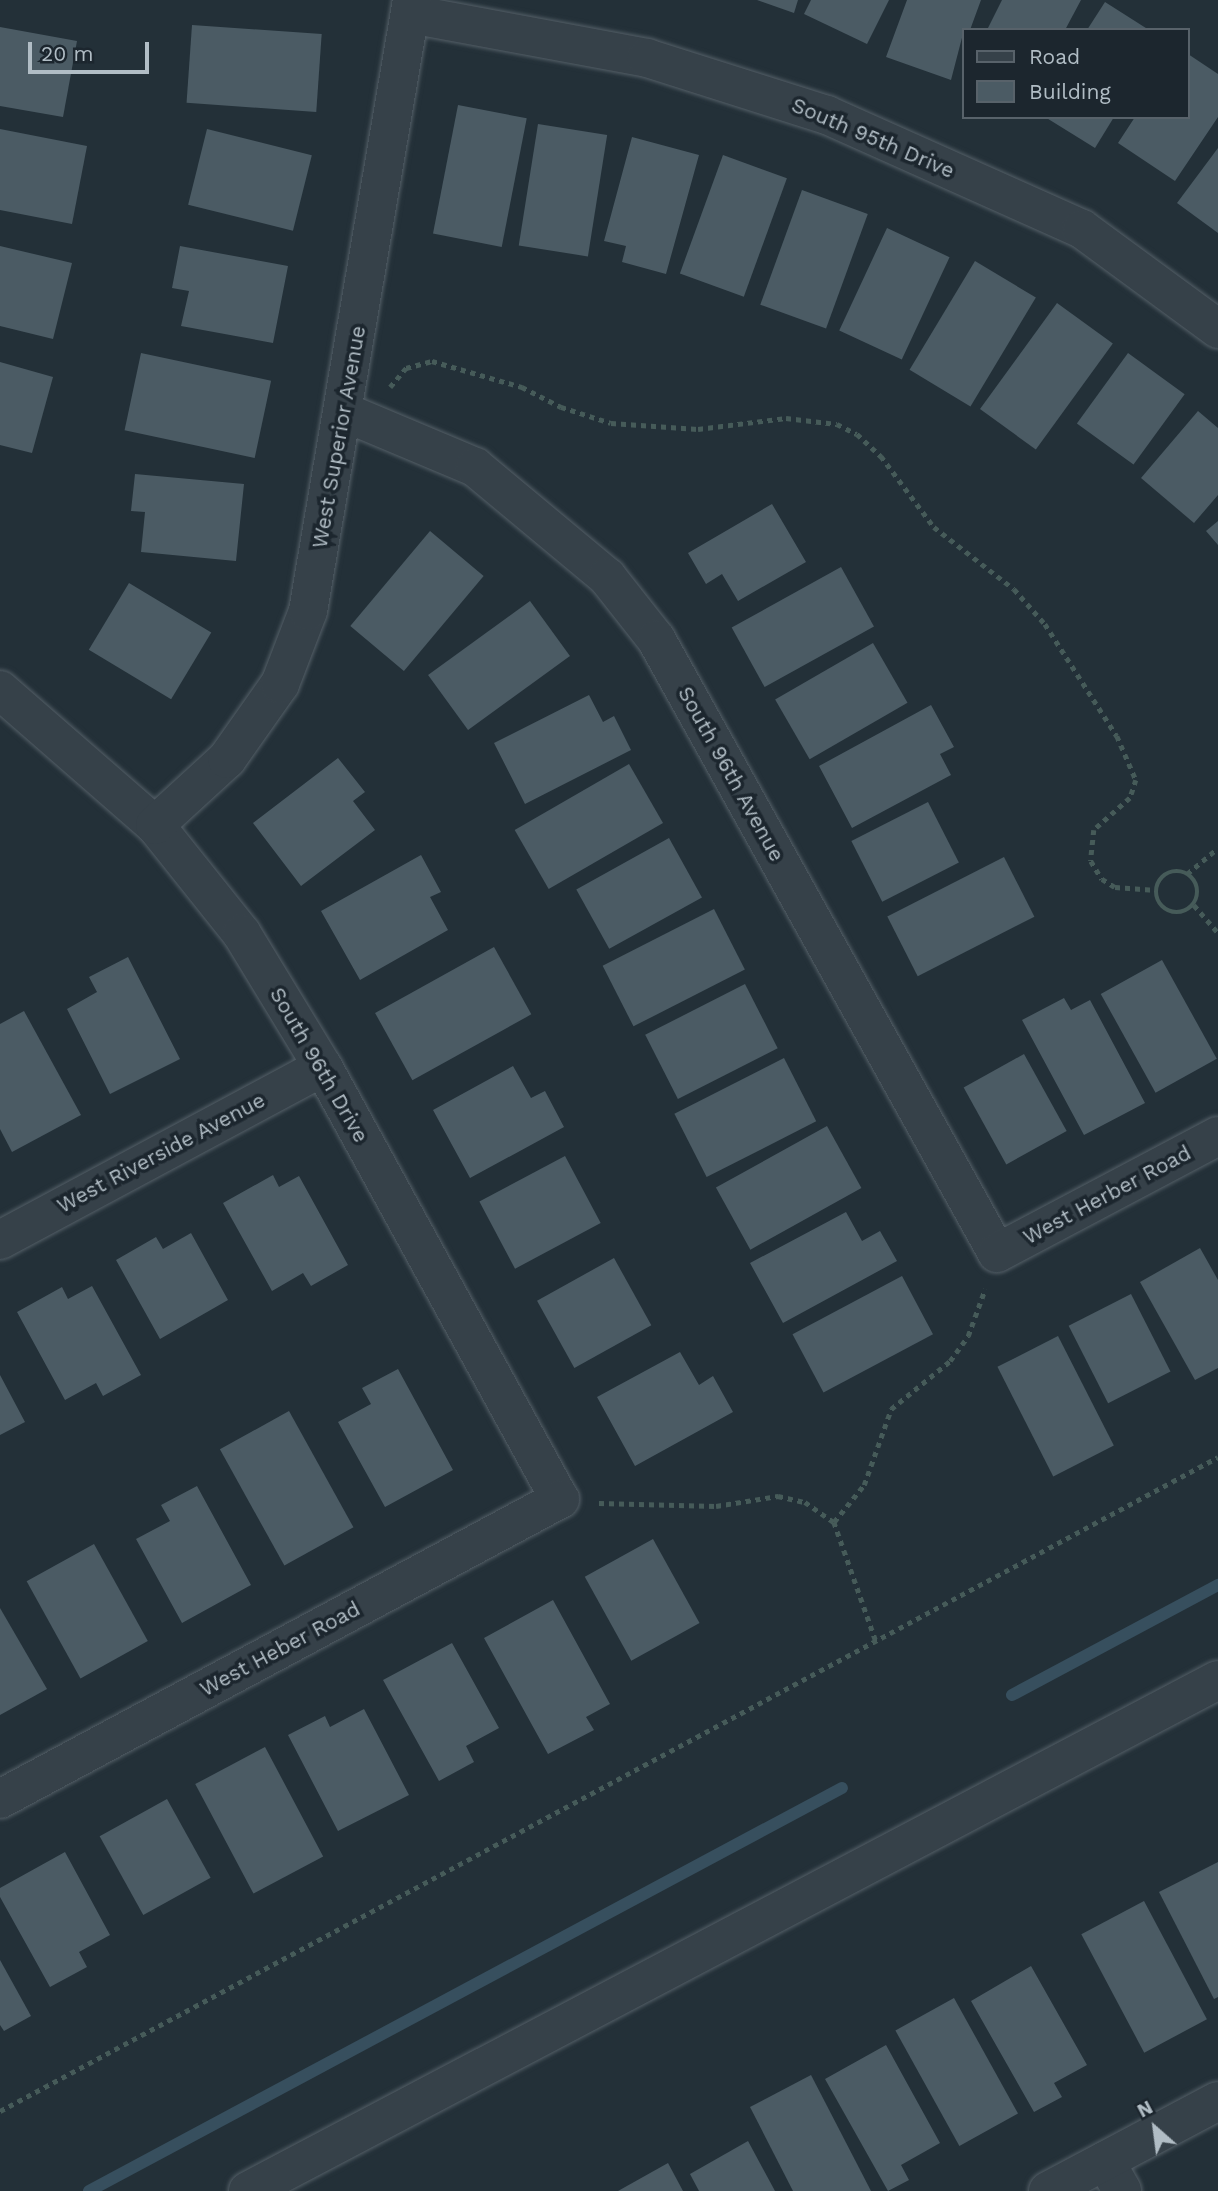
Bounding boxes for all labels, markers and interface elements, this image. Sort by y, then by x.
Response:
scale bar [32,28,152,72]
legend [962,28,1190,119]
text: 20 m [41,41,93,66]
text: Road [1029,44,1080,69]
text: Building [1029,79,1111,104]
street label: South 95th Drive [788,92,958,184]
street label: West Superior Avenue [307,323,371,551]
street label: South 96th Avenue [672,682,790,866]
street label: South 96th Drive [264,983,374,1147]
street label: West Riverside Avenue [52,1087,270,1219]
street label: West Herber Road [1019,1140,1195,1250]
street label: West Heber Road [195,1596,365,1702]
north arrow [1120,2093,1190,2163]
text: N [1133,2096,1157,2122]

